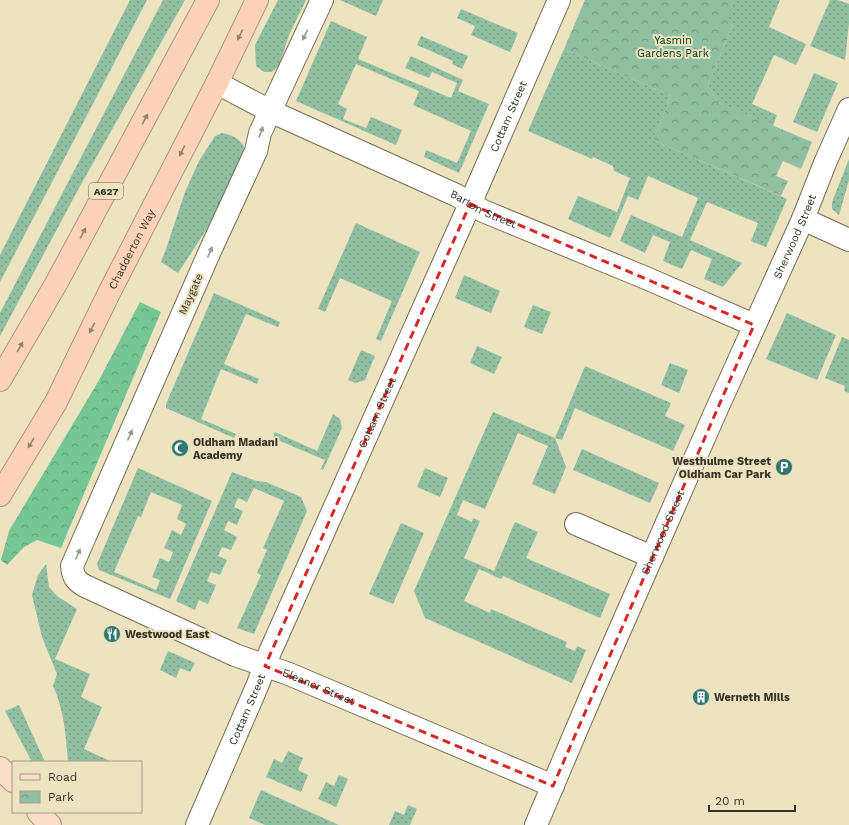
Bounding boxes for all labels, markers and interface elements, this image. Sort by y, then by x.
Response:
one-way arrow [237,29,243,41]
one-way arrow [302,30,308,41]
park label: Yasmin Gardens Park [637,34,709,60]
street label: Cottam Street [487,79,530,154]
one-way arrow [141,113,148,125]
one-way arrow [258,126,264,138]
one-way arrow [179,145,185,157]
road number: A627 [89,183,123,199]
street label: Barton Street [448,187,519,231]
street label: Sherwood Street [770,192,819,281]
street label: Chadderton Way [106,207,158,291]
one-way arrow [80,228,87,239]
one-way arrow [207,246,213,257]
street label: Maygate [176,271,206,317]
one-way arrow [89,323,95,334]
one-way arrow [16,341,23,353]
street label: Cottam Street [355,375,399,450]
one-way arrow [127,428,133,440]
place label: Oldham Madani Academy [193,436,278,462]
one-way arrow [28,437,35,449]
mosque icon: Oldham Madani Academy [170,438,190,458]
place label: Westhulme Street Oldham Car Park [672,455,771,481]
parking icon: Westhulme Street Oldham Car Park [774,457,794,477]
street label: Sherwood Street [639,488,687,576]
one-way arrow [75,548,81,560]
restaurant icon: Westwood East [102,624,122,644]
place label: Westwood East [125,628,210,641]
street label: Eleanor Street [281,666,357,708]
street label: Cottam Street [226,672,268,747]
building icon: Werneth Mills [691,687,711,707]
place label: Werneth Mills [714,691,790,704]
legend [12,761,142,813]
text: Road [48,770,77,784]
scale bar [709,787,795,813]
text: Park [48,790,74,804]
text: 20 m [715,794,745,808]

